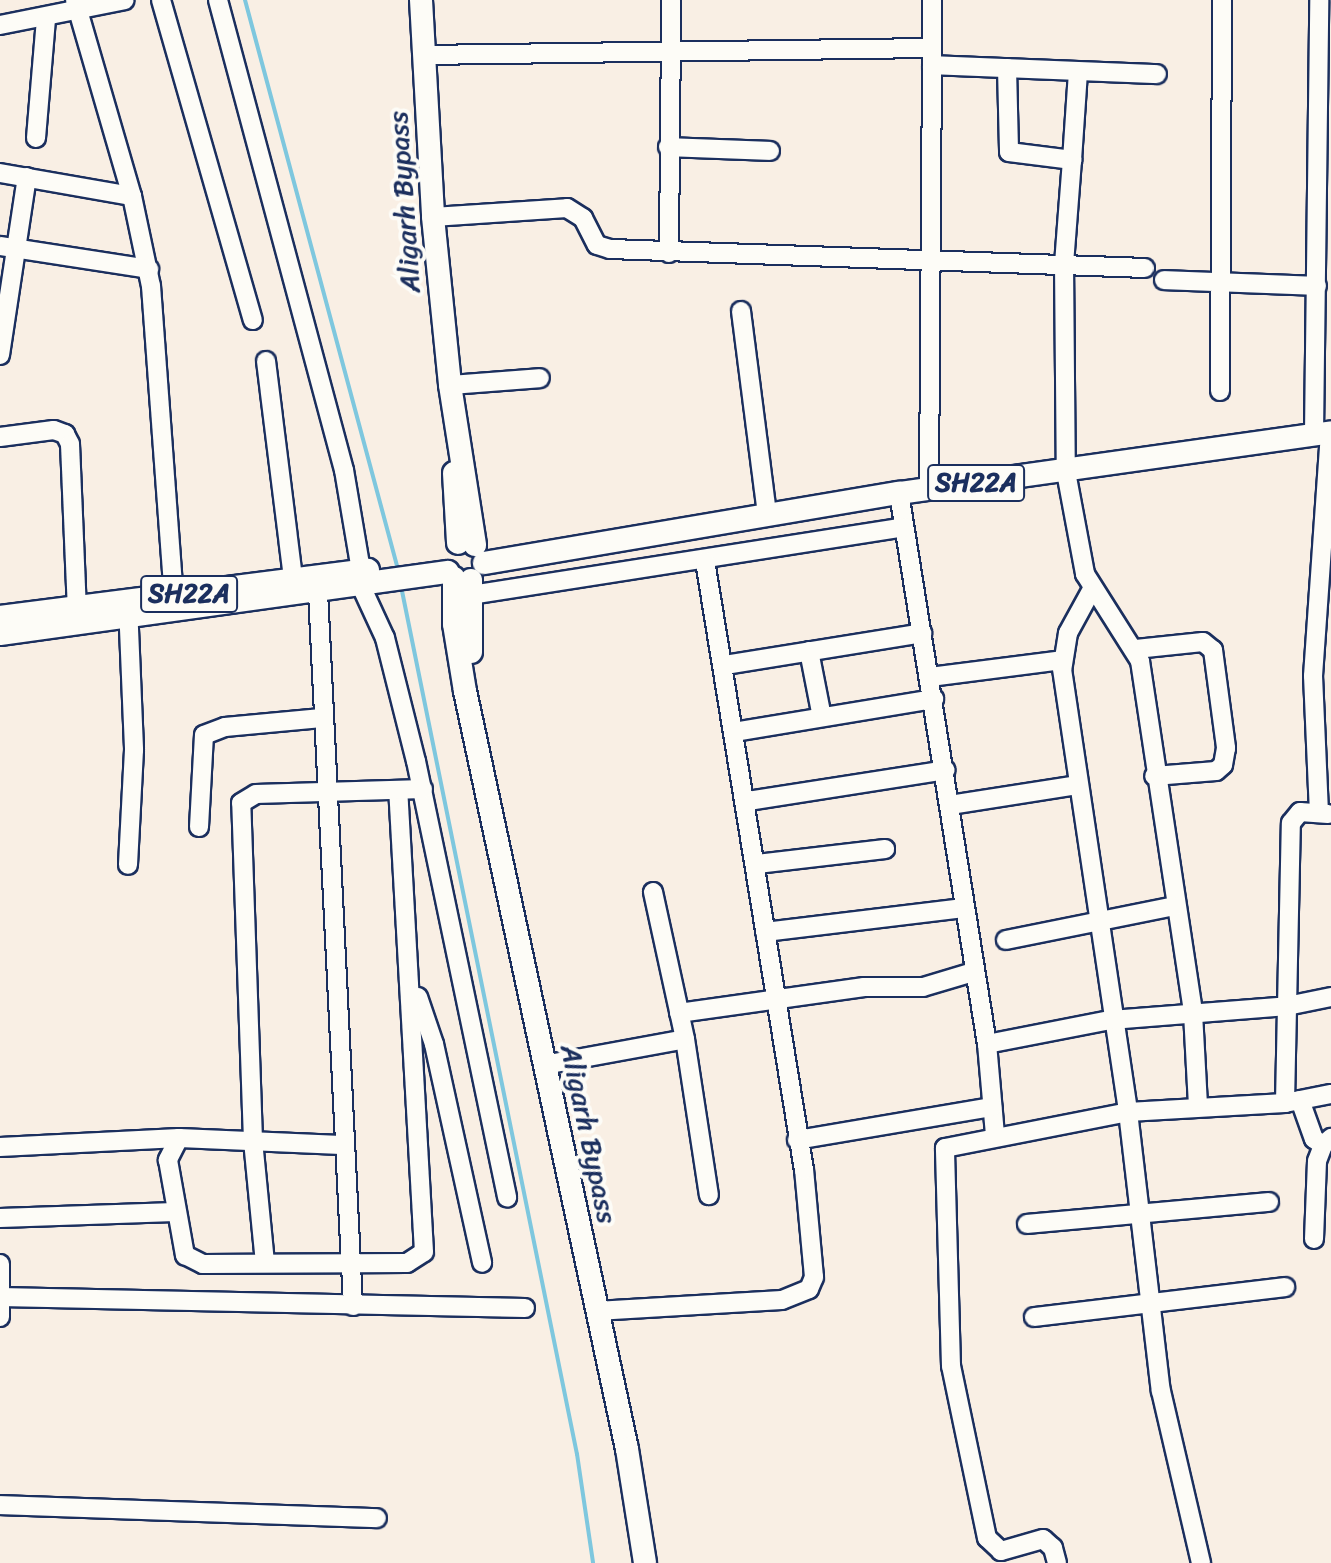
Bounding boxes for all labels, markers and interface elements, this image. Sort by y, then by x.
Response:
street label: Aligarh Bypass [381,110,427,294]
road number: SH22A [926,461,1026,505]
road number: SH22A [139,572,239,616]
street label: Aligarh Bypass [554,1042,624,1226]

